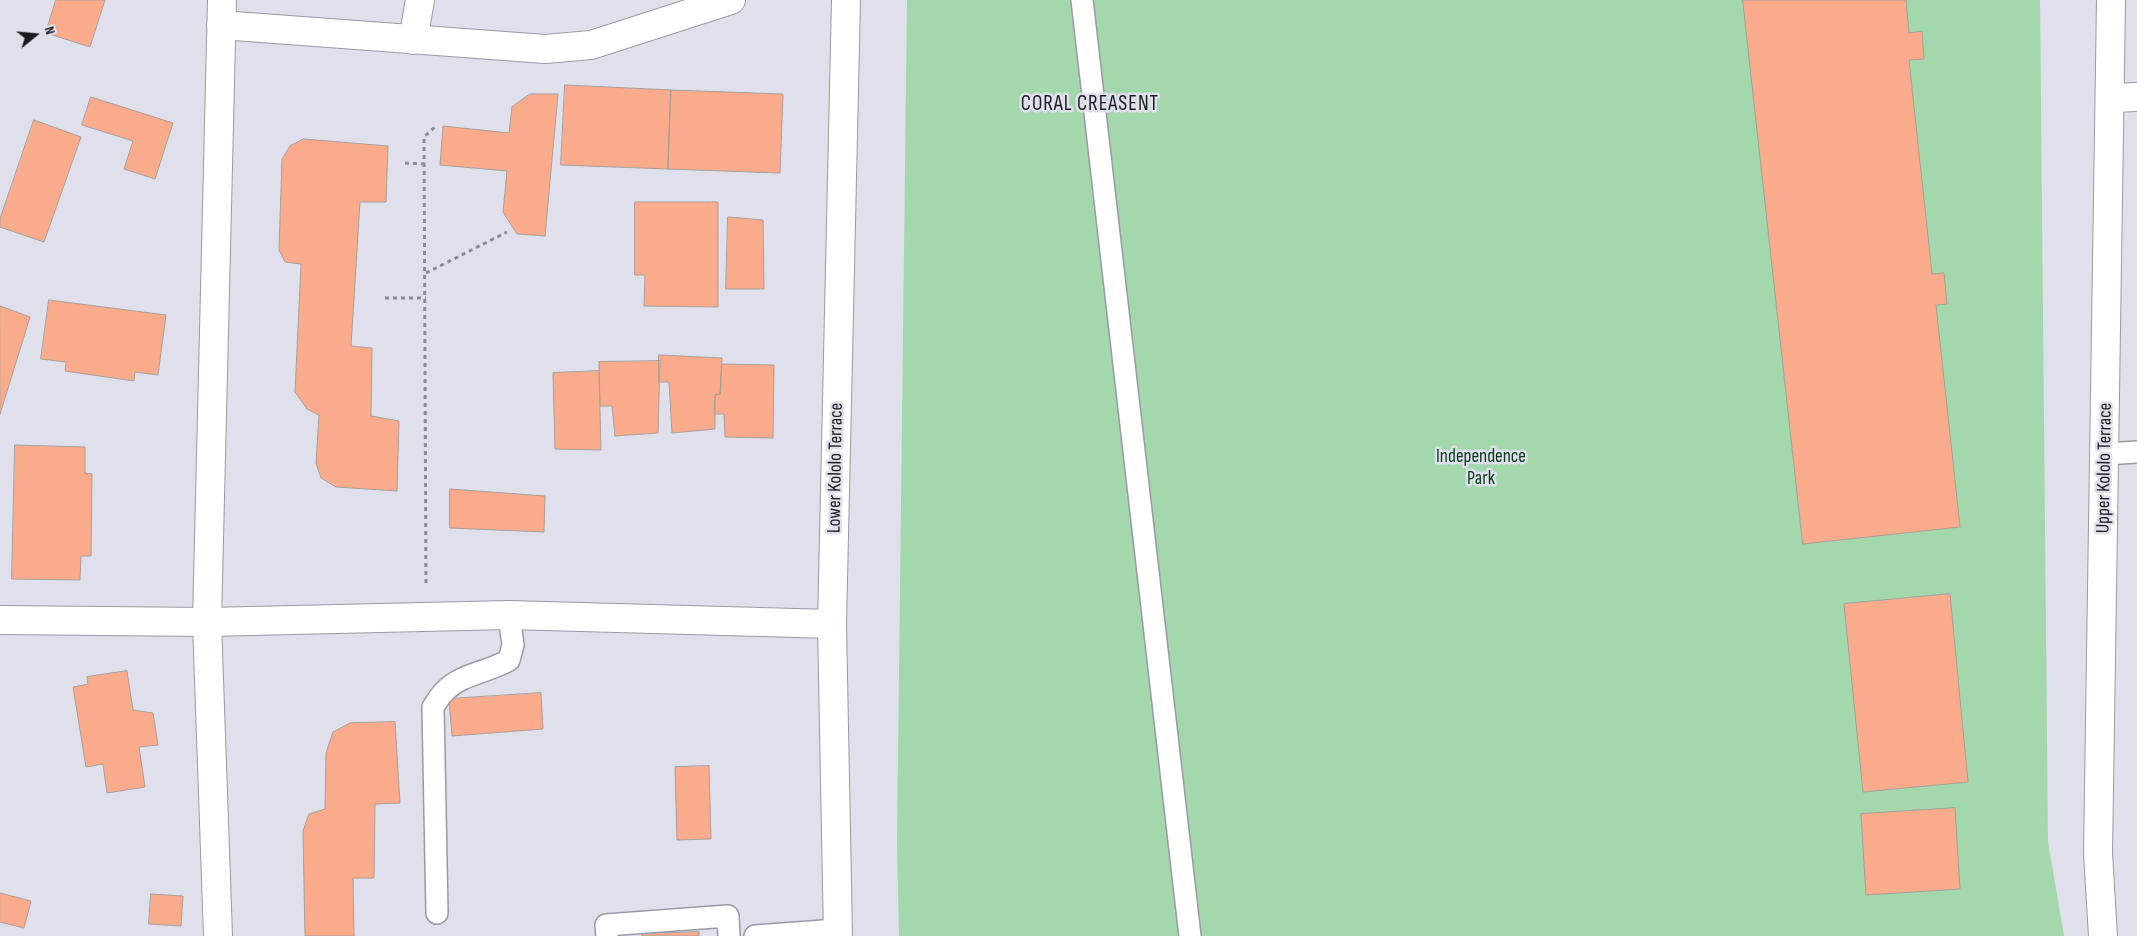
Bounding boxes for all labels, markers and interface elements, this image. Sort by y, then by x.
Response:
north arrow [10,10,60,60]
text: N [41,24,59,37]
district label: CORAL CREASENT [1019,92,1161,118]
street label: Lower Kololo Terrace [823,403,849,533]
street label: Upper Kololo Terrace [2092,403,2118,533]
park label: Independence Park [1436,446,1526,490]

